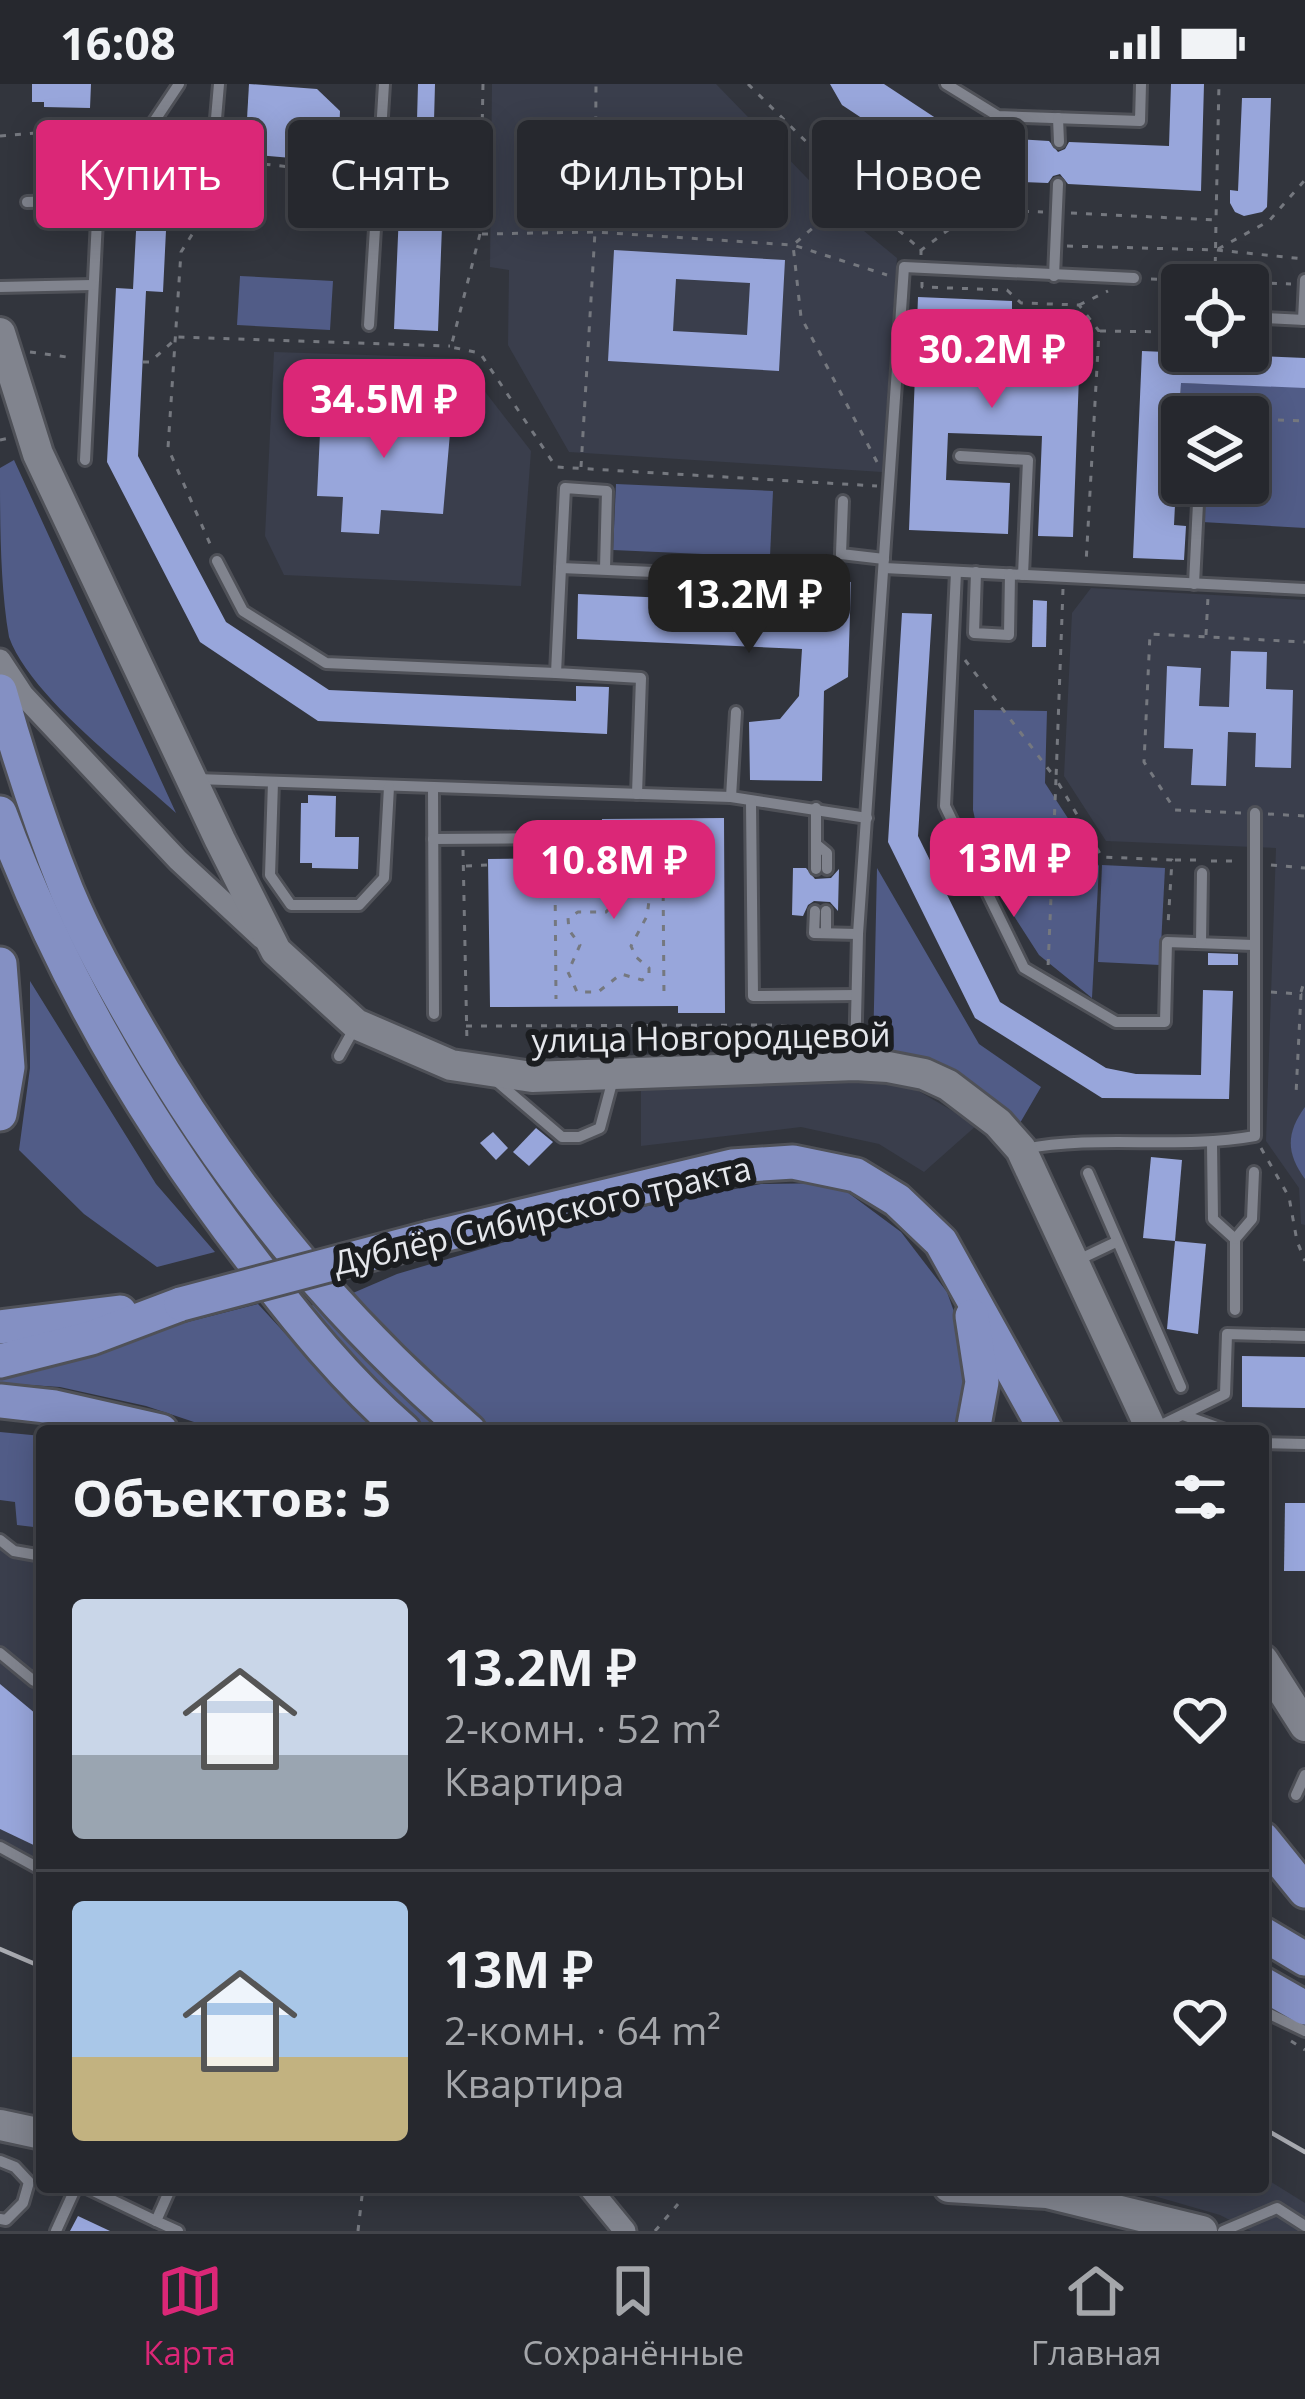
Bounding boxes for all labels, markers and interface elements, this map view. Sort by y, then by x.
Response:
text: 16:08 [60,12,176,73]
chip: Купить [36,120,264,228]
chip: Снять [288,120,493,228]
chip: Фильтры [517,120,788,228]
chip: Новое [812,120,1025,228]
map controls [1161,264,1269,504]
button: locate [1161,264,1269,372]
pin: 30.2M ₽ [881,309,1103,411]
text: 30.2M ₽ [918,321,1066,374]
pin: 34.5M ₽ [273,359,495,461]
text: 34.5M ₽ [310,371,458,424]
button: layers [1161,396,1269,504]
pin: 13.2M ₽ [638,554,860,656]
text: 13.2M ₽ [675,566,823,619]
pin: 13M ₽ [930,818,1098,920]
pin: 10.8M ₽ [503,820,725,922]
text: 13M ₽ [957,830,1071,883]
text: 10.8M ₽ [540,832,688,885]
street label: улица Новгородцевой [531,1011,891,1063]
street label: Дублёр Сибирского тракта [329,1145,755,1285]
text: Объектов: 5 [72,1462,391,1532]
icon: filters [1167,1464,1233,1530]
text: 13.2M ₽ [444,1631,637,1701]
icon: home [168,1647,312,1791]
icon: heart [1167,1686,1233,1752]
text: 2-комн. · 52 m² [444,1701,721,1754]
text: Квартира [444,1754,624,1807]
text: 13M ₽ [444,1933,593,2003]
icon: home [168,1949,312,2093]
icon: heart [1167,1988,1233,2054]
text: 2-комн. · 64 m² [444,2003,721,2056]
text: Квартира [444,2056,624,2109]
tab: Карта [143,2258,236,2375]
tab: Сохранённые [523,2258,744,2375]
tab: Главная [1031,2258,1162,2375]

